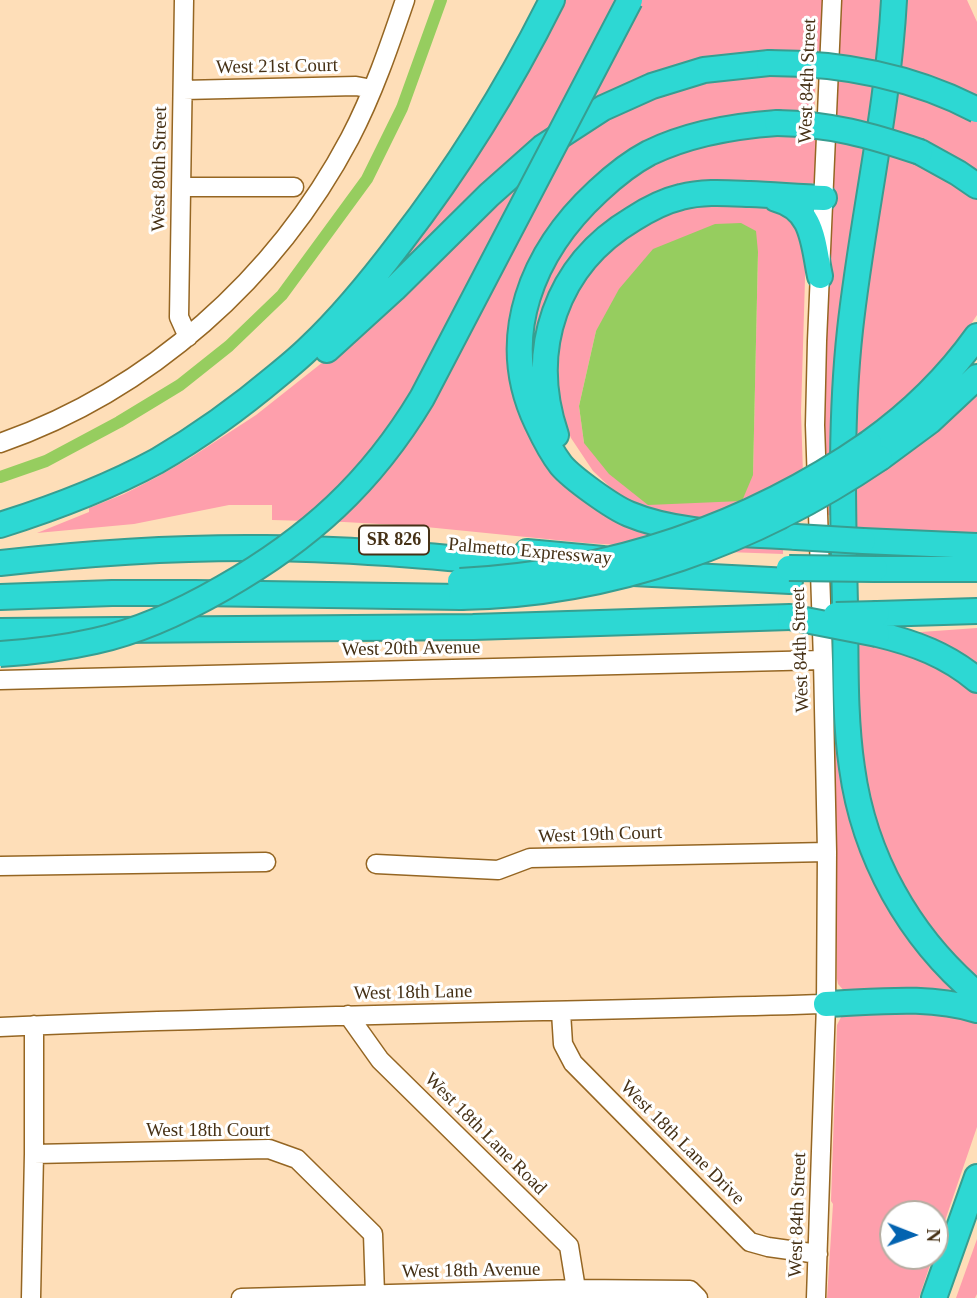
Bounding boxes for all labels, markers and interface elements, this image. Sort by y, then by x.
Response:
street label: West 84th Street [794,18,822,144]
street label: West 21st Court [216,55,338,79]
street label: West 80th Street [148,106,172,232]
road number: SR 826 [359,526,429,554]
street label: Palmetto Expressway [447,533,613,571]
street label: West 84th Street [787,587,815,713]
street label: West 20th Avenue [342,636,480,662]
street label: West 19th Court [538,821,662,849]
street label: West 18th Lane [353,981,473,1005]
street label: West 18th Lane Road [419,1068,551,1200]
street label: West 18th Lane Drive [615,1076,749,1210]
street label: West 18th Court [146,1120,270,1142]
street label: West 84th Street [784,1152,812,1278]
north arrow [879,1200,949,1270]
text: N [923,1228,944,1242]
street label: West 18th Avenue [402,1258,540,1284]

